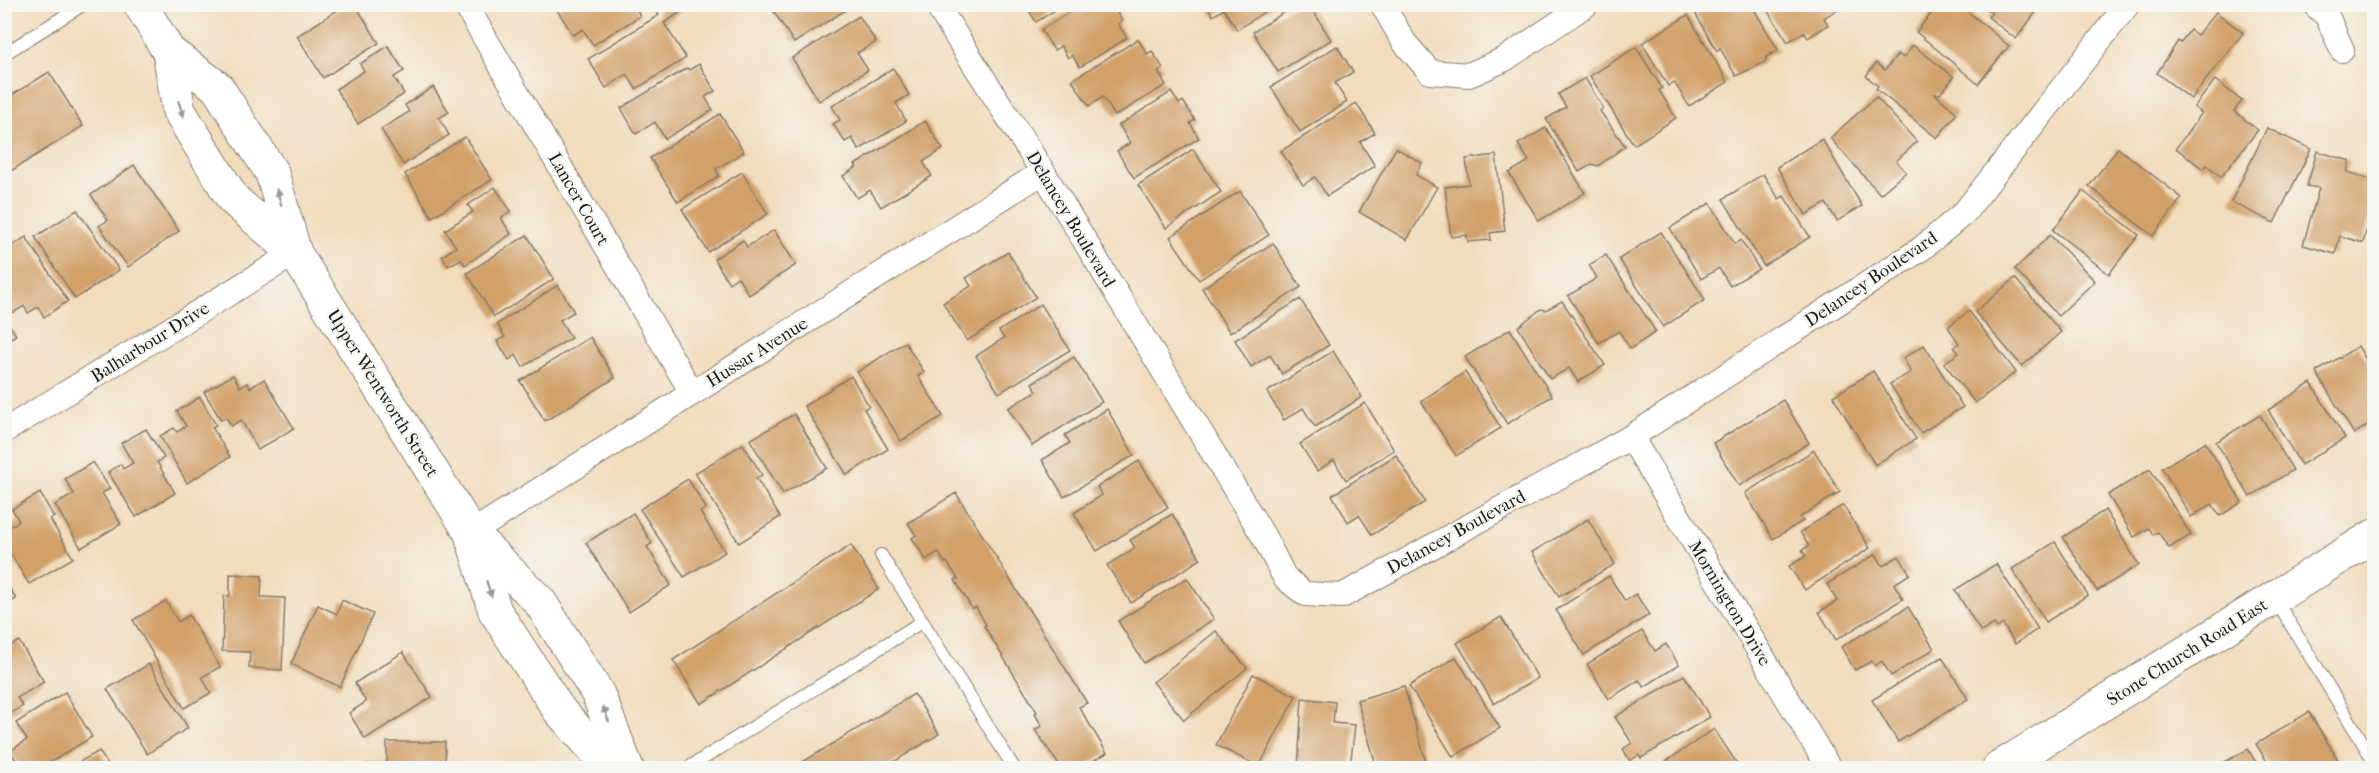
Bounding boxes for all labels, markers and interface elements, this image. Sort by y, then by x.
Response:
one-way arrow [176,100,186,118]
street label: Delancey Boulevard [1022,147,1120,291]
street label: Lancer Court [544,149,614,250]
one-way arrow [273,188,283,206]
street label: Delancey Boulevard [1801,227,1942,331]
street label: Balharbour Drive [87,298,213,387]
street label: Upper Wentworth Street [322,306,443,481]
street label: Hussar Avenue [703,313,812,392]
street label: Delancey Boulevard [1383,486,1529,579]
street label: Mornington Drive [1684,537,1775,670]
one-way arrow [484,580,494,598]
street label: Stone Church Road East [2103,594,2272,711]
one-way arrow [601,705,610,723]

